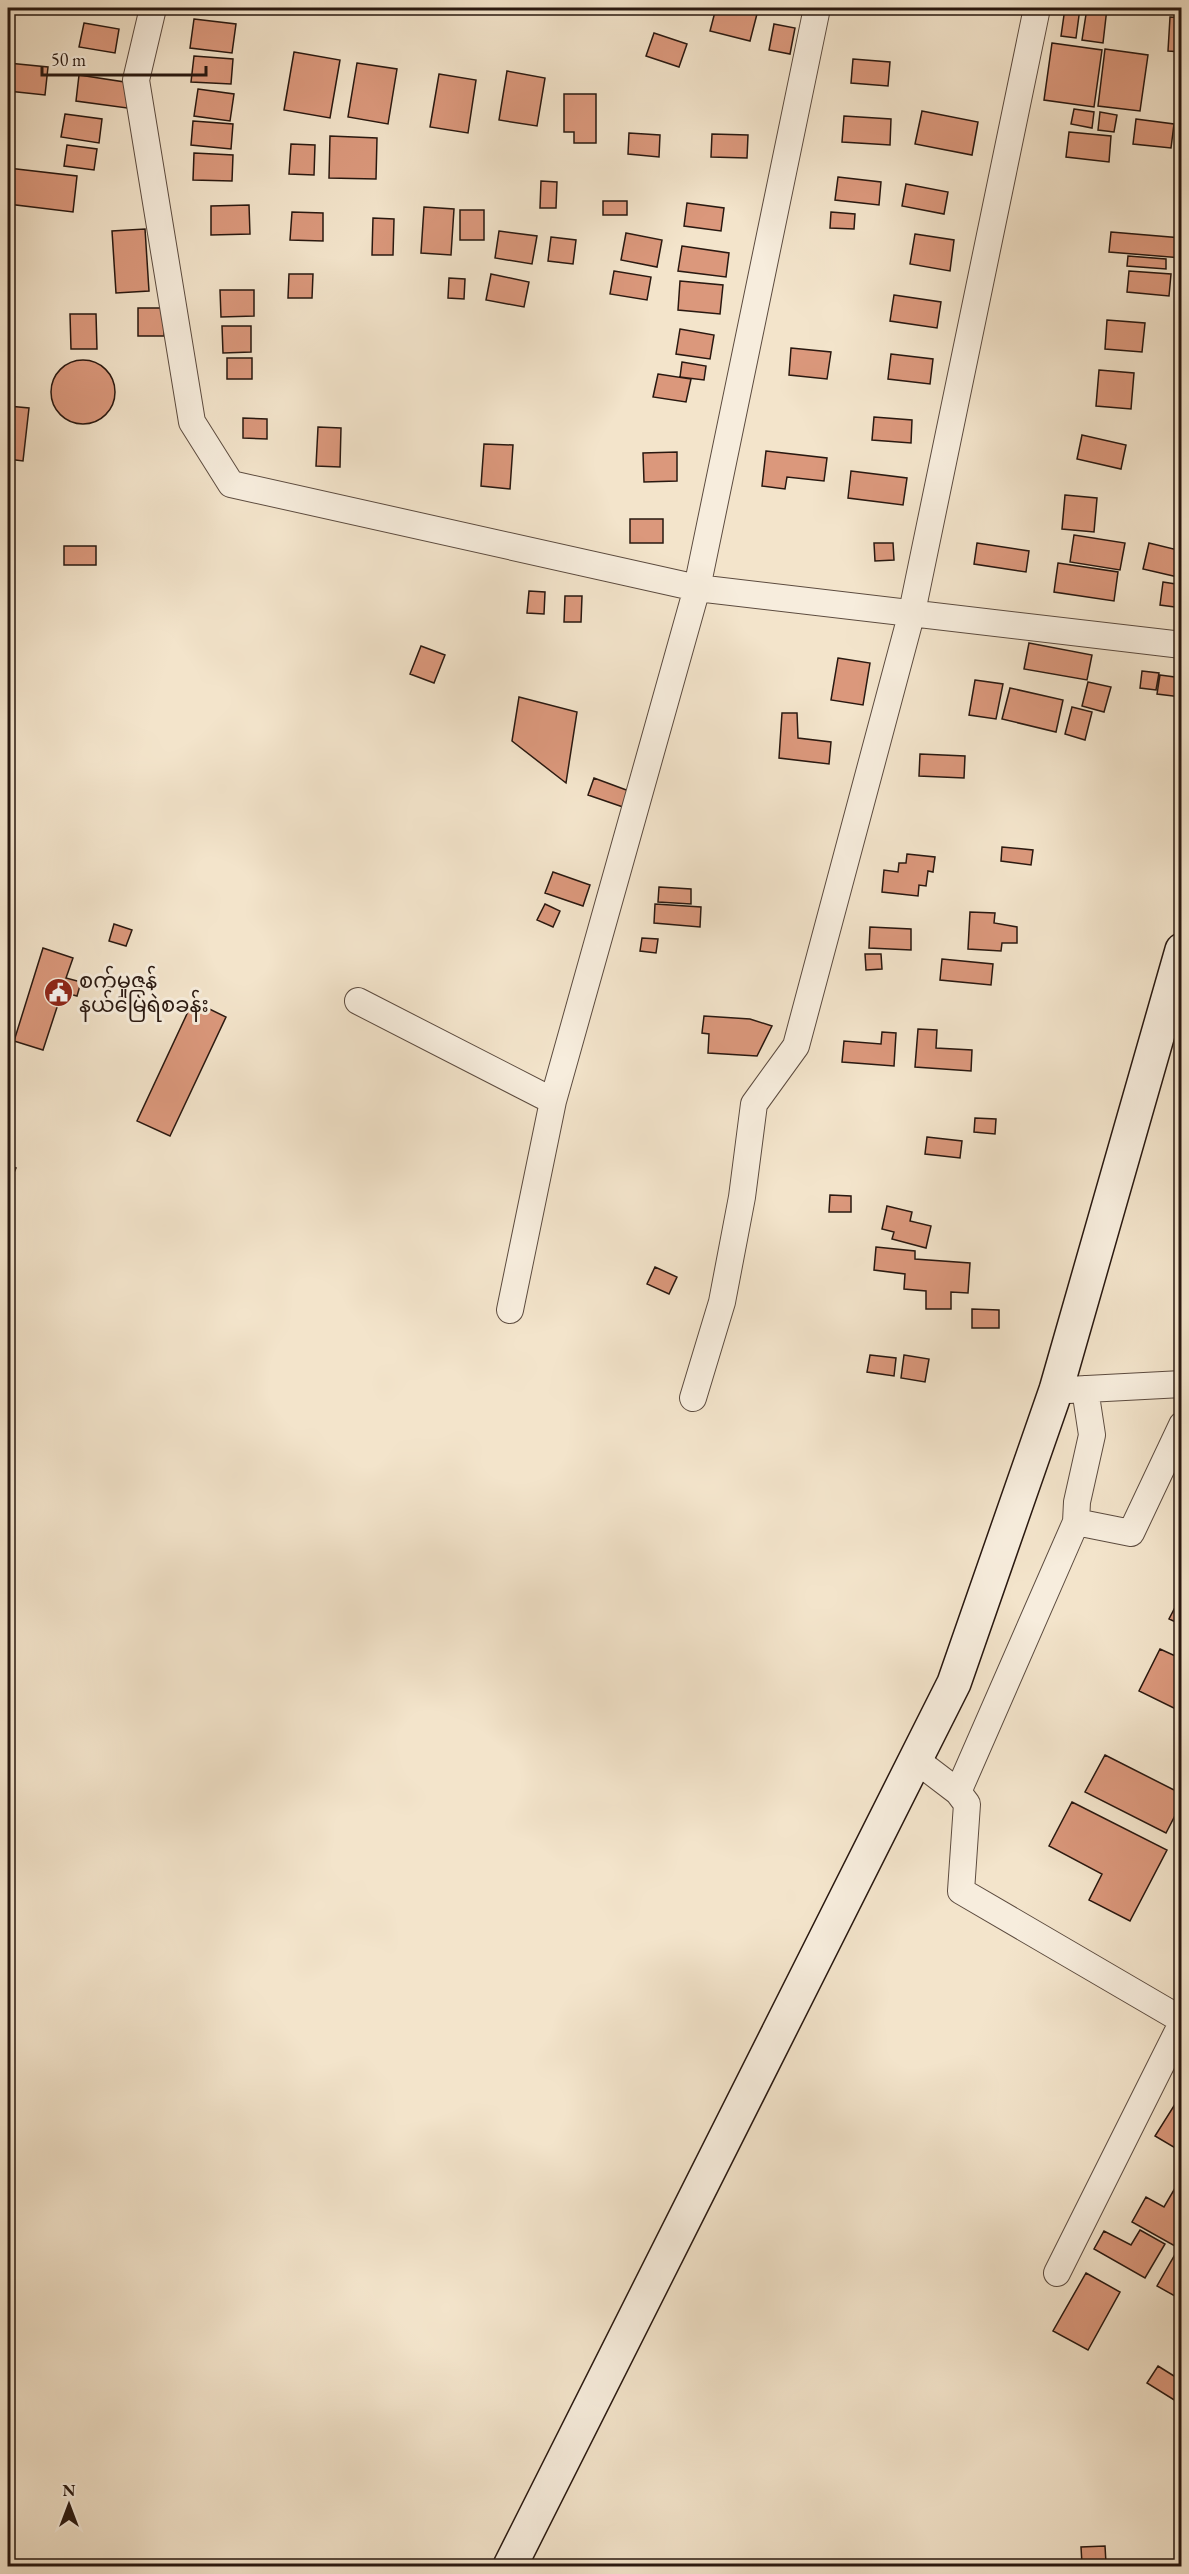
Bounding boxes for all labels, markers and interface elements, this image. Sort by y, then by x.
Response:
scale bar [42,39,206,77]
text: 50 m [51,48,86,71]
place label: စက်မှုဇုန် နယ်မြေရဲစခန်း [79,965,209,1022]
public building icon: စက်မှုဇုန် နယ်မြေရဲစခန်း [42,977,74,1009]
north arrow [39,2475,99,2535]
text: N [63,2480,76,2501]

